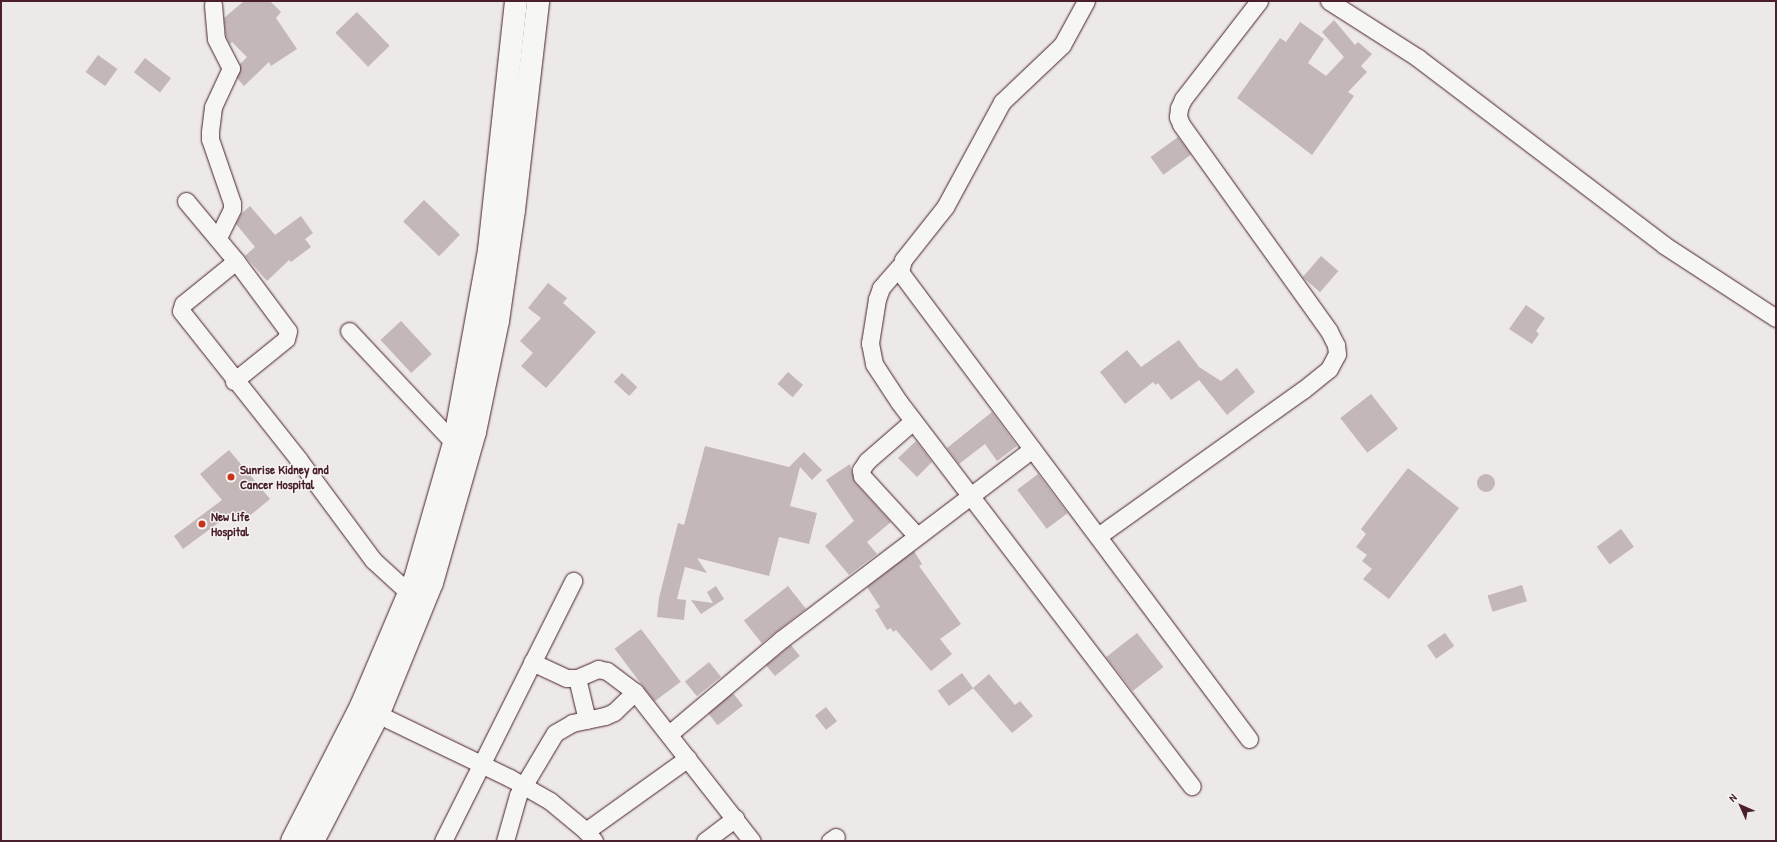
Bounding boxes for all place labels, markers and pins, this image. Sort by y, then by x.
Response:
place label: Sunrise Kidney and Cancer Hospital [240,462,328,493]
marker: Sunrise Kidney and Cancer Hospital [225,471,237,483]
place label: New Life Hospital [211,509,250,540]
marker: New Life Hospital [196,518,208,530]

